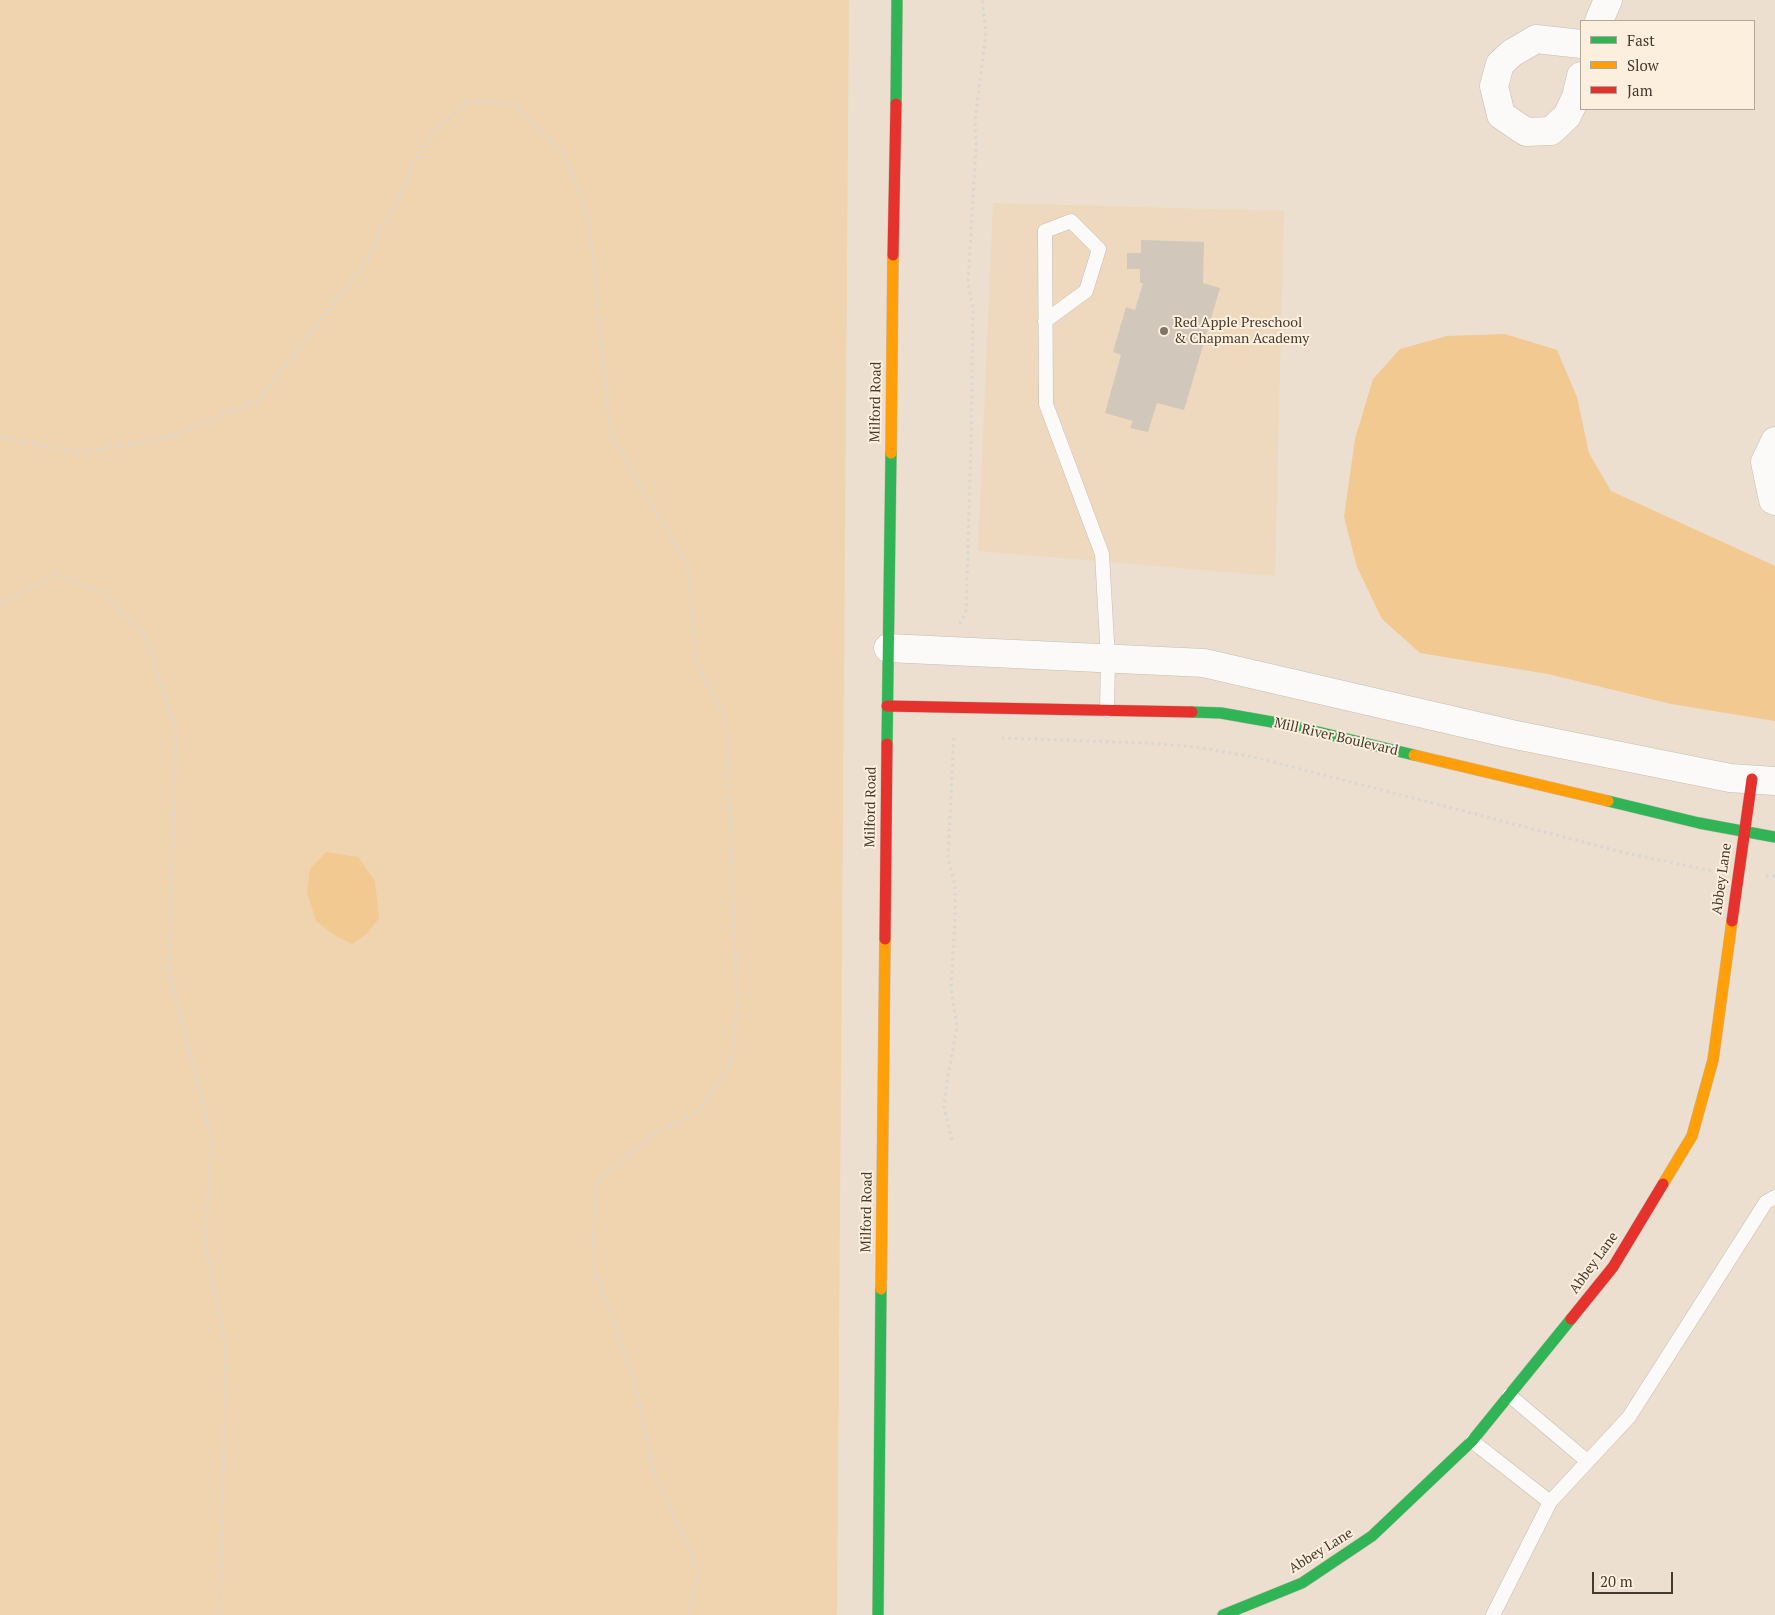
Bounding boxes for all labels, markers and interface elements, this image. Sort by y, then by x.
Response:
legend [1580,20,1755,110]
text: Fast [1627,30,1655,50]
text: Slow [1627,55,1659,75]
text: Jam [1627,80,1653,100]
place label: Red Apple Preschool & Chapman Academy [1174,315,1309,348]
marker: Red Apple Preschool & Chapman Academy [1158,325,1170,337]
street label: Milford Road [867,362,885,442]
street label: Mill River Boulevard [1272,715,1400,759]
street label: Milford Road [862,767,880,847]
street label: Abbey Lane [1709,842,1735,916]
street label: Milford Road [858,1172,876,1252]
street label: Abbey Lane [1566,1229,1622,1297]
street label: Abbey Lane [1286,1525,1356,1577]
scale bar [1595,1562,1676,1594]
text: 20 m [1600,1571,1633,1591]

